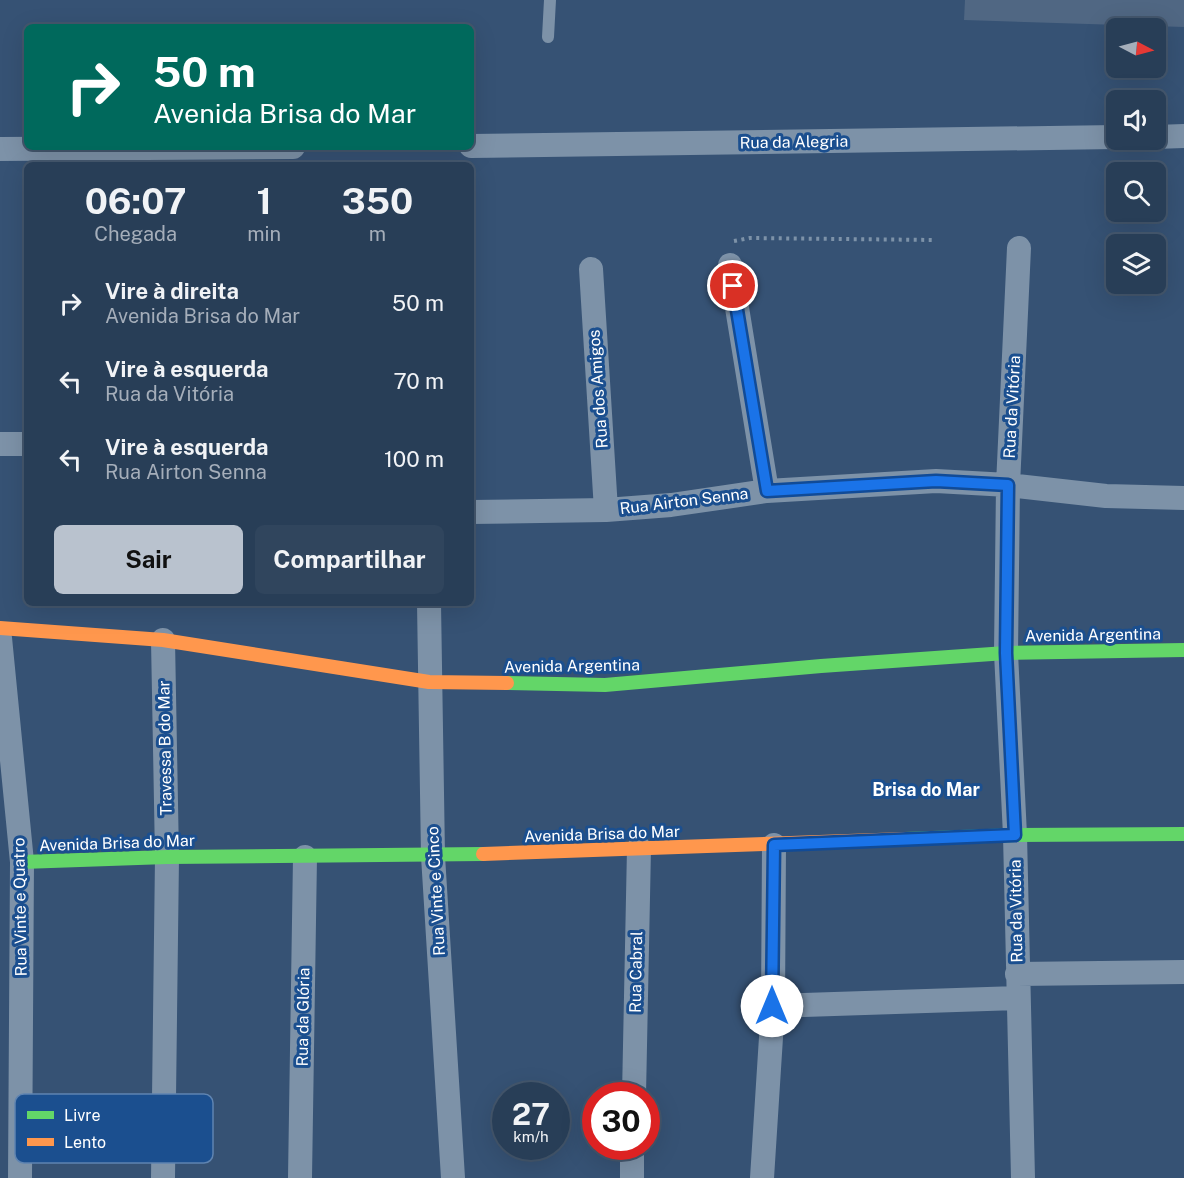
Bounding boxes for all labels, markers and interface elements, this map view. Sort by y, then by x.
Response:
north arrow [1106,18,1166,78]
map controls [1106,18,1166,294]
text: 50 m [153,47,256,96]
icon: right [54,48,132,126]
button: sound [1106,90,1166,150]
text: Avenida Brisa do Mar [153,97,416,129]
street label: Rua da Alegria [740,132,848,152]
button: search [1106,162,1166,222]
text: 06:07 [85,180,186,222]
text: 1 [256,180,272,222]
text: 350 [342,180,413,222]
text: Chegada [94,222,177,246]
text: min [247,222,281,246]
text: m [369,222,386,246]
button: layers [1106,234,1166,294]
pin [707,260,758,311]
icon: arrive [716,269,749,302]
text: Vire à direita [105,278,239,304]
icon: right [54,287,87,320]
text: 50 m [392,290,444,316]
text: Avenida Brisa do Mar [105,304,300,328]
street label: Rua dos Amigos [584,329,612,449]
street label: Rua da Vitória [1000,355,1024,459]
text: Vire à esquerda [105,356,269,382]
icon: left [54,365,87,398]
text: 70 m [393,368,444,394]
text: Rua da Vitória [105,382,234,406]
text: Vire à esquerda [105,434,269,460]
icon: left [54,443,87,476]
text: 100 m [384,446,444,472]
text: Rua Airton Senna [105,460,267,484]
street label: Rua Airton Senna [619,484,749,518]
button: Sair [54,525,243,594]
button: Compartilhar [255,525,444,594]
street label: Avenida Argentina [1025,624,1161,646]
street label: Avenida Argentina [504,655,640,677]
street label: Travessa B do Mar [154,680,176,816]
district label: Brisa do Mar [872,779,980,800]
street label: Avenida Brisa do Mar [524,822,680,846]
street label: Rua Vinte e Cinco [423,826,449,956]
street label: Avenida Brisa do Mar [39,831,195,855]
street label: Rua Vinte e Quatro [9,837,31,977]
street label: Rua da Vitória [1006,859,1026,963]
street label: Rua Cabral [626,931,646,1013]
street label: Rua da Glória [293,967,313,1067]
position arrow [740,974,804,1038]
speed limit sign: 30 [582,1082,660,1160]
legend [15,1094,213,1163]
text: 27 [512,1096,550,1132]
text: Livre [64,1106,100,1125]
text: km/h [513,1128,549,1145]
text: Lento [64,1133,106,1152]

